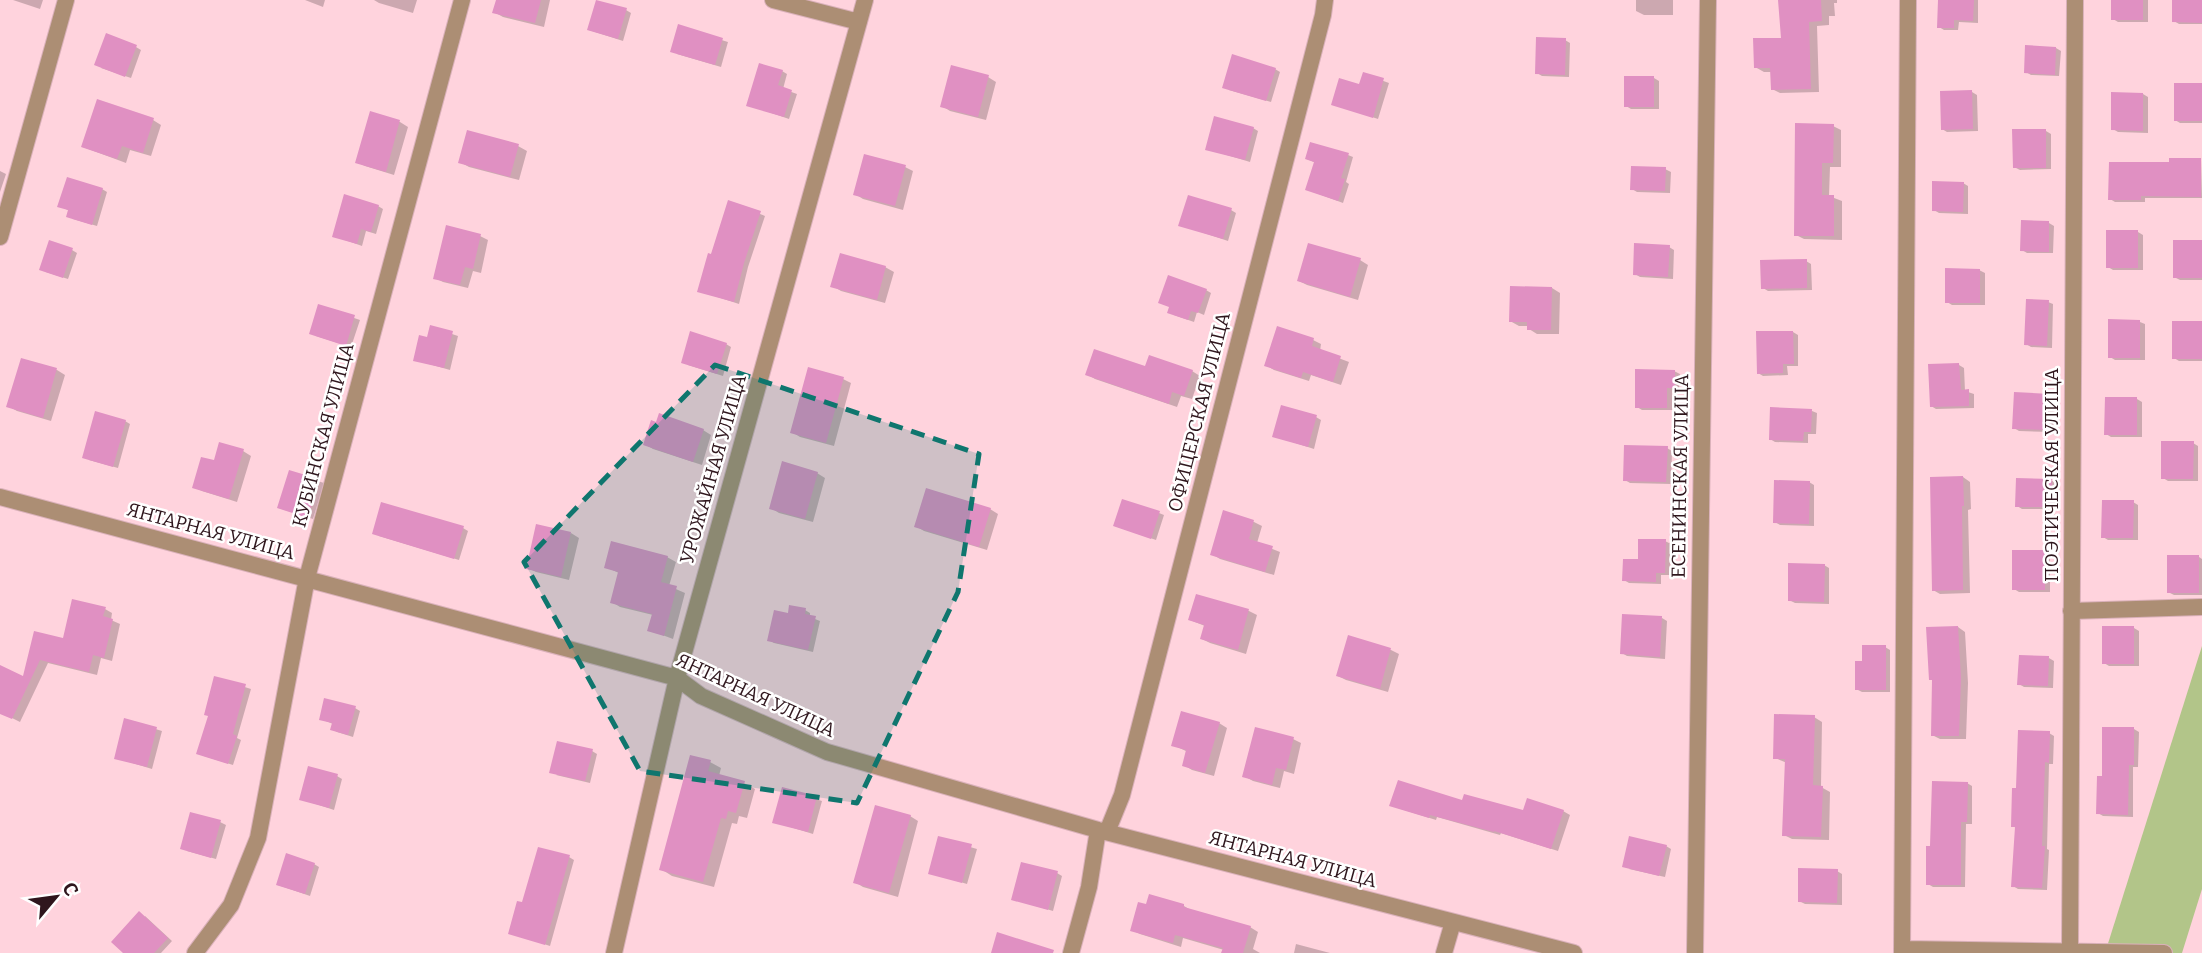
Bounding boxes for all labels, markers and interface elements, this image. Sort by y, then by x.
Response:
street label: ОФИЦЕРСКАЯ УЛИЦА [1163,309,1235,514]
street label: КУБИНСКАЯ УЛИЦА [287,340,359,530]
street label: ПОЭТИЧЕСКАЯ УЛИЦА [2040,367,2063,582]
street label: УРОЖАЙНАЯ УЛИЦА [675,371,751,566]
street label: ЕСЕНИНСКАЯ УЛИЦА [1667,373,1693,578]
street label: ЯНТАРНАЯ УЛИЦА [125,498,298,565]
street label: ЯНТАРНАЯ УЛИЦА [673,648,840,742]
street label: ЯНТАРНАЯ УЛИЦА [1207,826,1380,893]
north arrow [21,862,91,932]
text: С [57,878,83,900]

